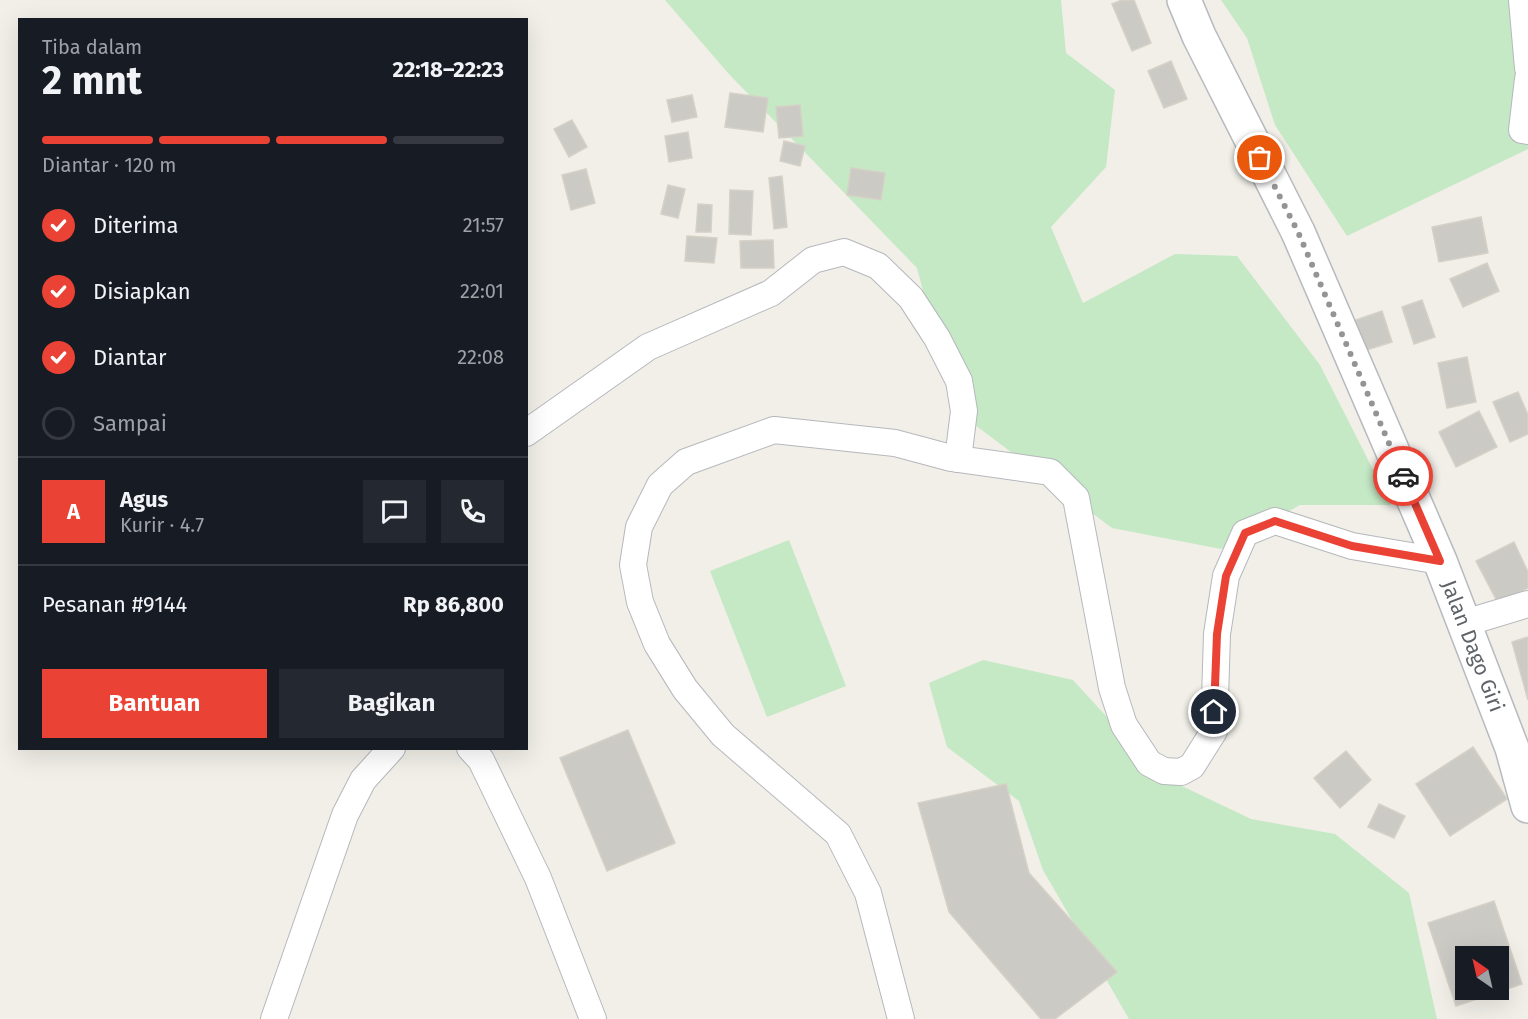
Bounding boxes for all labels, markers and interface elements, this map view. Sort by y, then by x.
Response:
text: Tiba dalam [42,35,142,59]
text: 22:18–22:23 [393,56,504,83]
text: 2 mnt [42,58,142,104]
pin [1234,132,1285,183]
icon: bag [1243,141,1276,174]
text: Diantar · 120 m [42,153,176,177]
icon: check [42,209,75,242]
text: Diterima [93,212,179,239]
text: 21:57 [463,213,504,237]
icon: check [42,275,75,308]
text: Disiapkan [93,278,191,305]
text: 22:01 [460,279,504,303]
icon: check [42,341,75,374]
text: Diantar [93,344,166,371]
text: 22:08 [457,345,504,369]
text: Sampai [93,410,167,437]
courier [1373,446,1433,506]
icon: car [1387,460,1420,493]
button: chat [363,480,426,543]
button: phone [441,480,504,543]
text: Agus [120,486,168,513]
text: A [67,498,80,525]
text: Kurir · 4.7 [120,513,204,537]
street label: Jalan Dago Giri [1436,576,1510,716]
text: Pesanan #9144 [42,591,187,618]
text: Rp 86,800 [403,591,504,618]
button: Bantuan [42,669,267,738]
button: Bagikan [279,669,504,738]
pin [1188,686,1239,737]
icon: home [1197,695,1230,728]
north arrow [1455,946,1509,1000]
map controls [1455,946,1509,1000]

